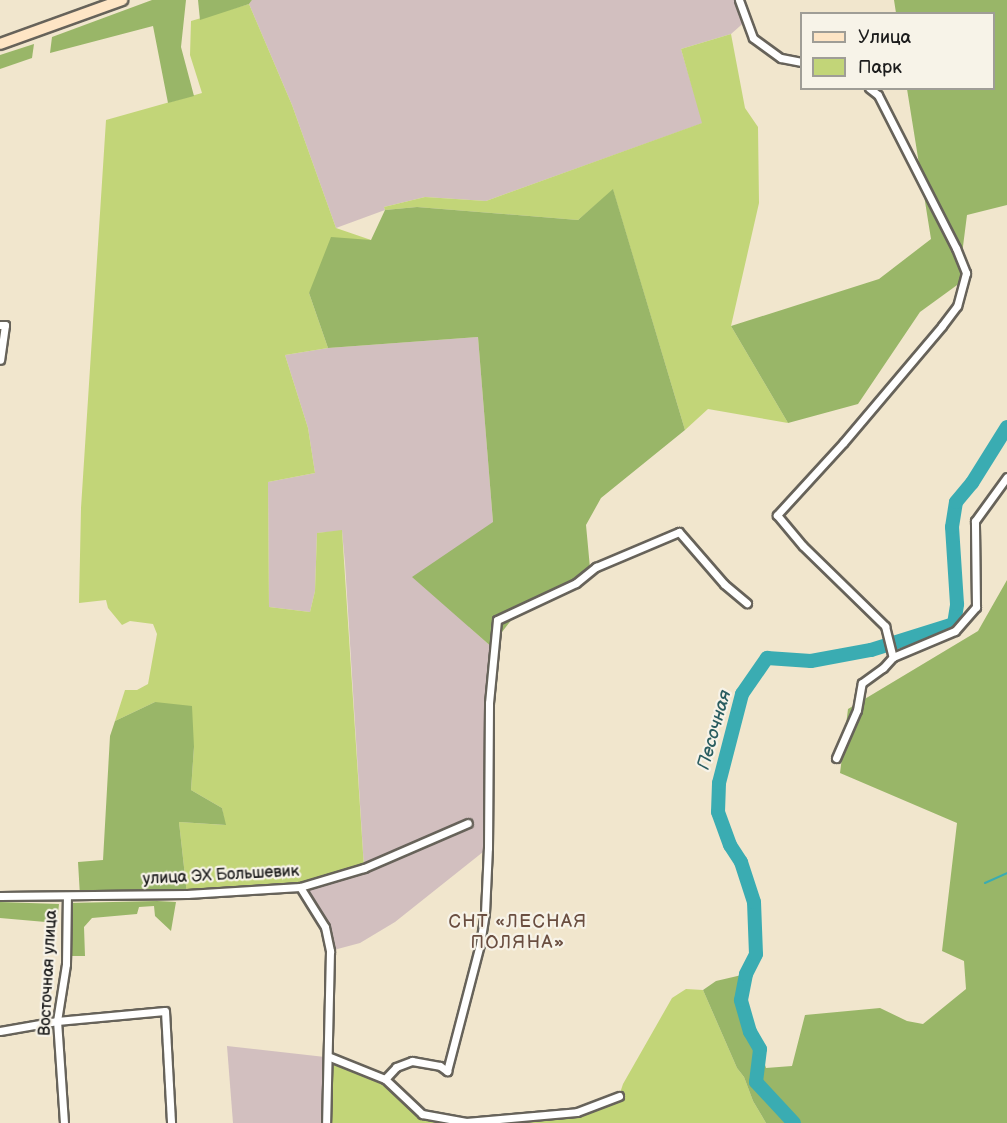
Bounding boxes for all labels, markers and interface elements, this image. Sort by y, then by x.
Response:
legend [800,12,995,90]
text: Улица [858,27,911,48]
text: Парк [858,57,902,78]
water label: Песочная [693,688,737,772]
street label: улица ЭХ Большевик [142,862,300,890]
street label: Восточная улица [36,910,62,1036]
district label: СНТ «ЛЕСНАЯ ПОЛЯНА» [448,912,588,954]

